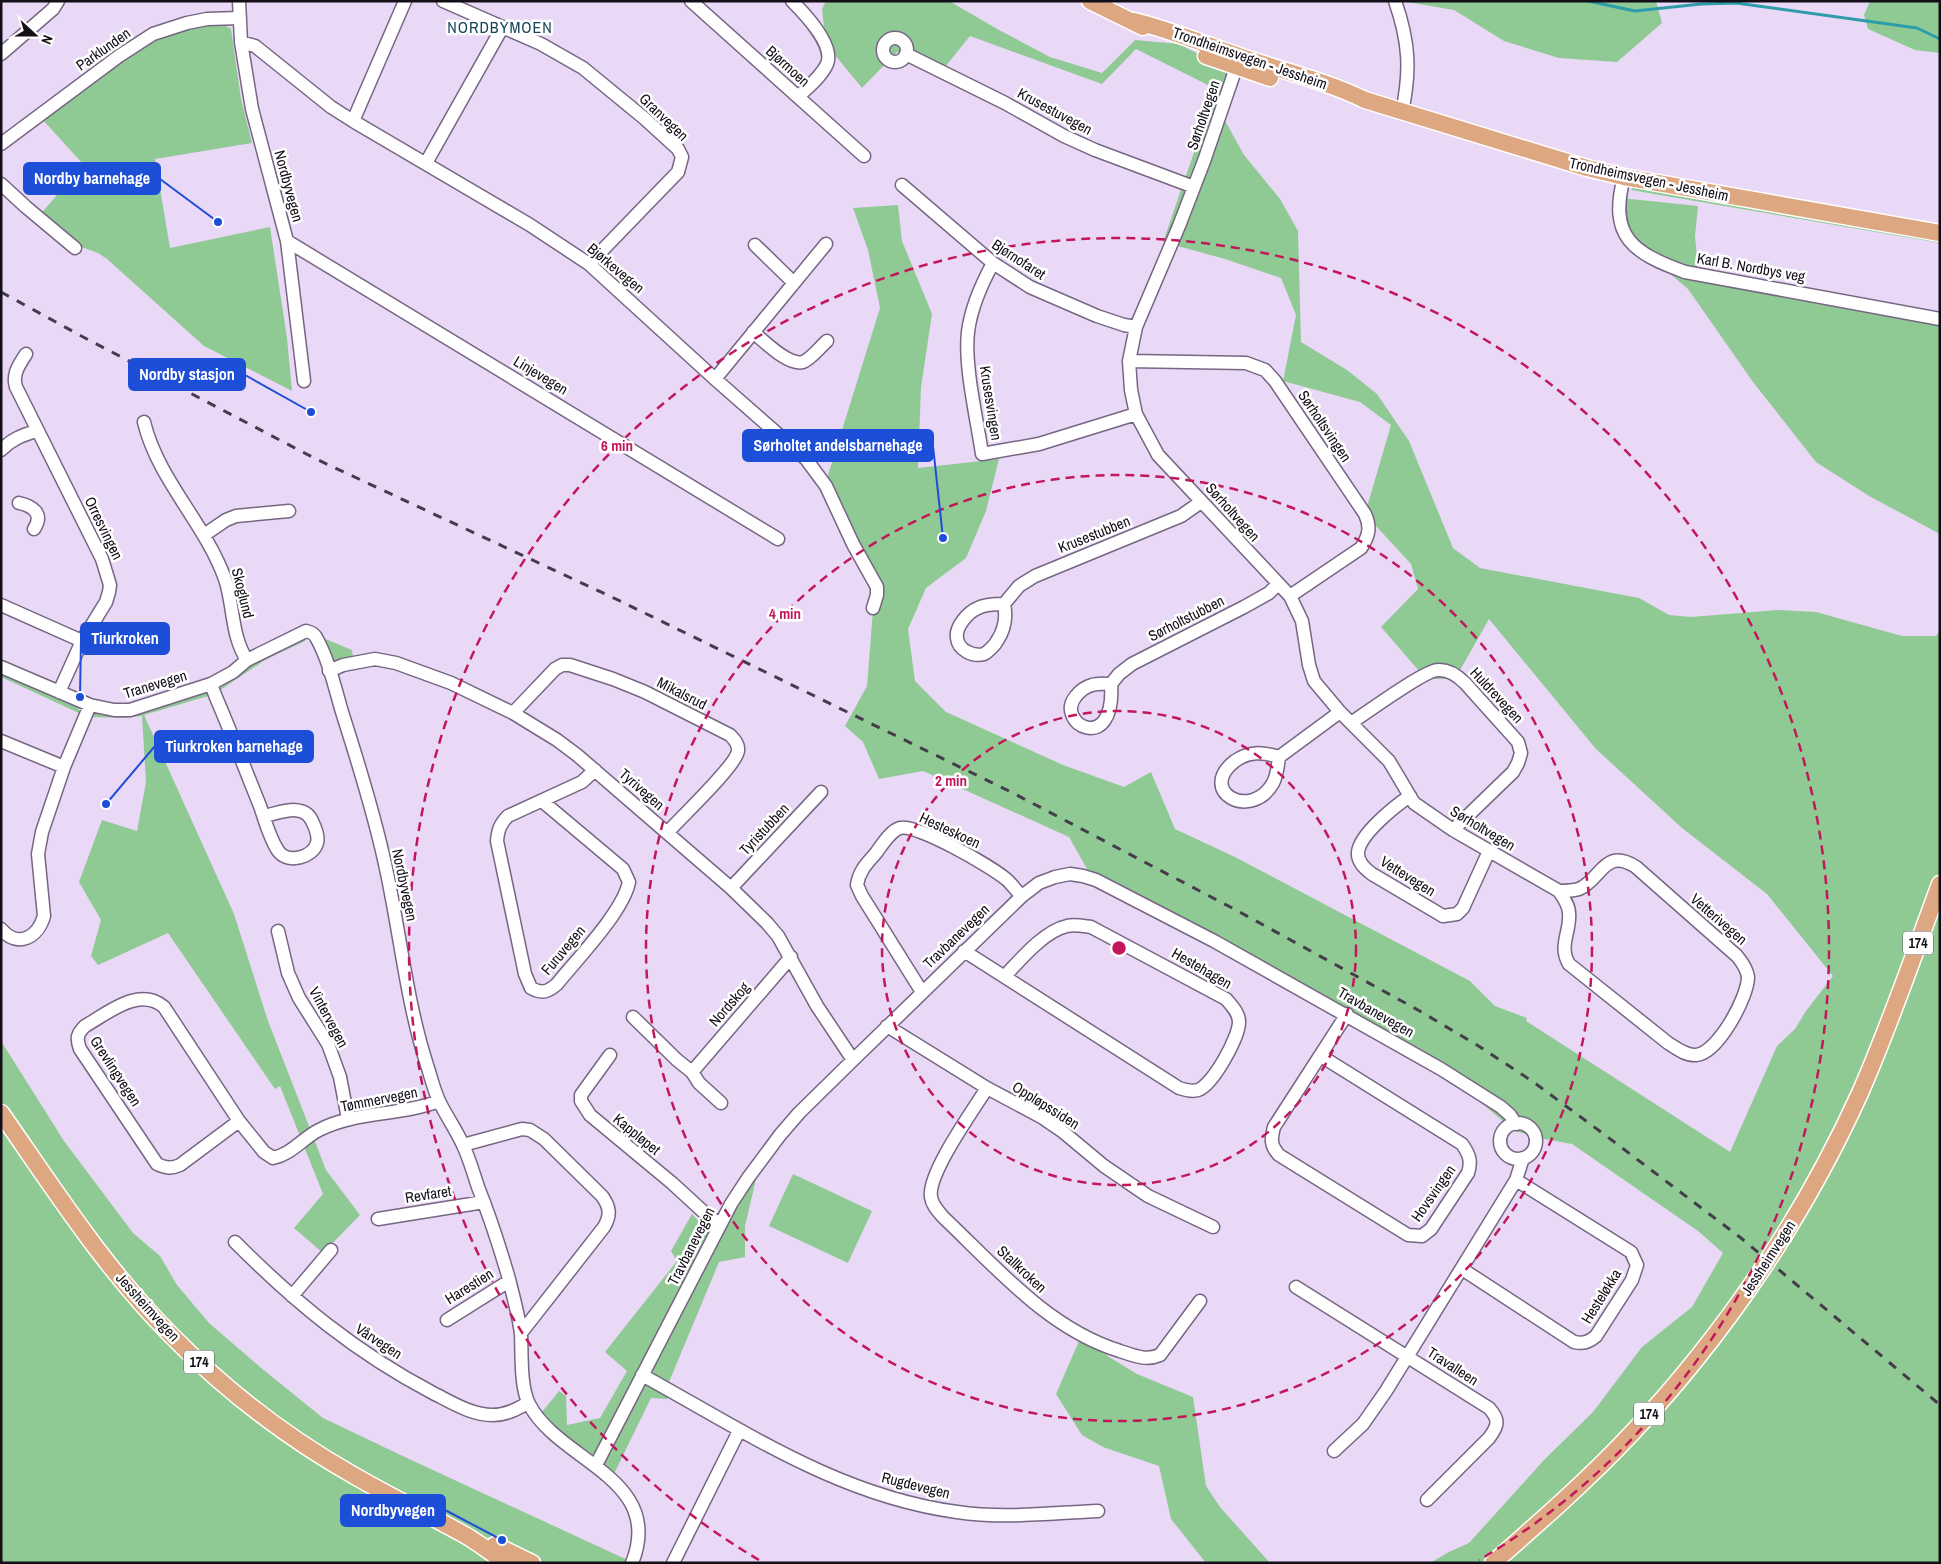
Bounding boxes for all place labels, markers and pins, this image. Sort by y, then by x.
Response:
callout: Nordby barnehage [24,163,160,194]
callout: Nordby stasjon [129,359,245,390]
callout: Sørholtet andelsbarnehage [743,430,933,461]
callout: Tiurkroken [81,623,169,654]
callout: Tiurkroken barnehage [155,731,313,762]
centre of rings [1110,939,1128,957]
callout: Nordbyvegen [341,1495,445,1526]

